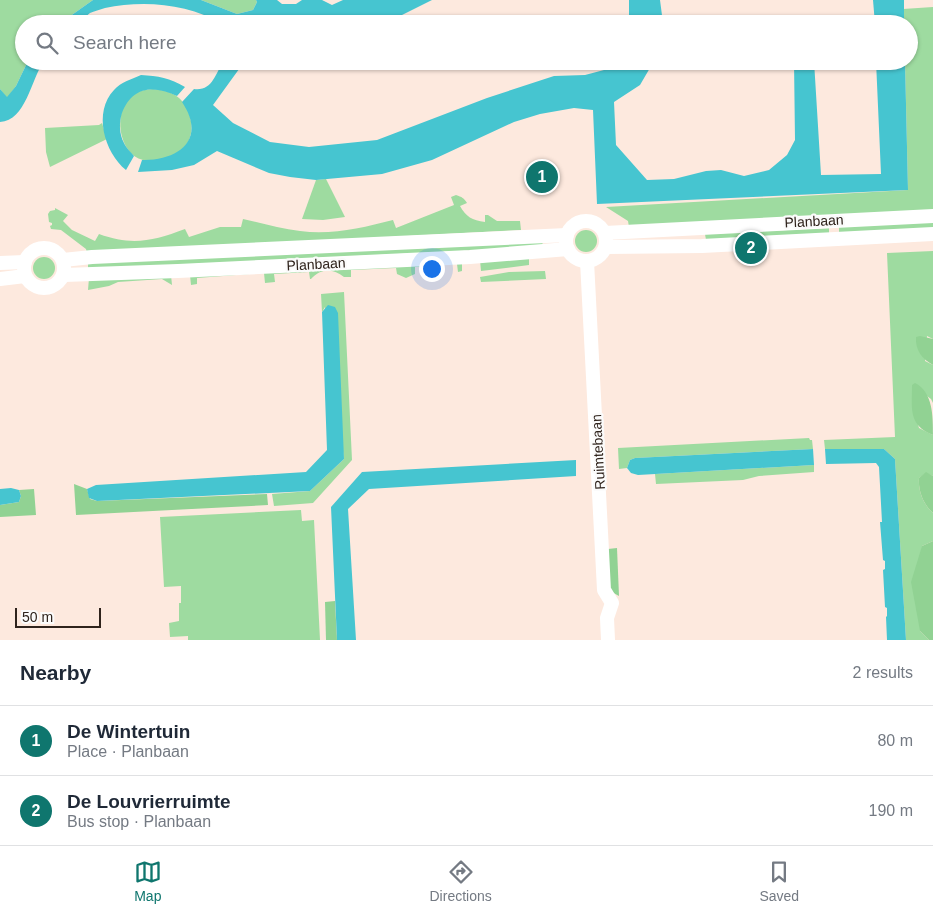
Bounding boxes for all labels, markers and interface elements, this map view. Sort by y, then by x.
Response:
search box [15,15,918,70]
icon: search [33,29,61,57]
text: Search here [73,32,177,53]
pin: 1 [526,158,558,196]
street label: Planbaan [784,211,844,231]
pin: 2 [735,229,767,267]
street label: Planbaan [286,254,346,274]
your location [419,256,445,282]
street label: Ruimtebaan [588,414,608,490]
scale bar [15,605,101,628]
text: 50 m [22,609,53,625]
text: Nearby [20,661,91,684]
text: 2 results [853,664,913,681]
text: De Wintertuin [67,721,190,742]
text: 1 [32,732,40,749]
text: 80 m [877,732,913,749]
text: Place · Planbaan [67,743,189,760]
text: De Louvrierruimte [67,791,231,812]
text: 2 [32,802,40,819]
text: 190 m [869,802,913,819]
text: Bus stop · Planbaan [67,813,211,830]
tab: Map [134,858,162,904]
tab: Directions [430,858,492,904]
tab: Saved [759,858,799,904]

